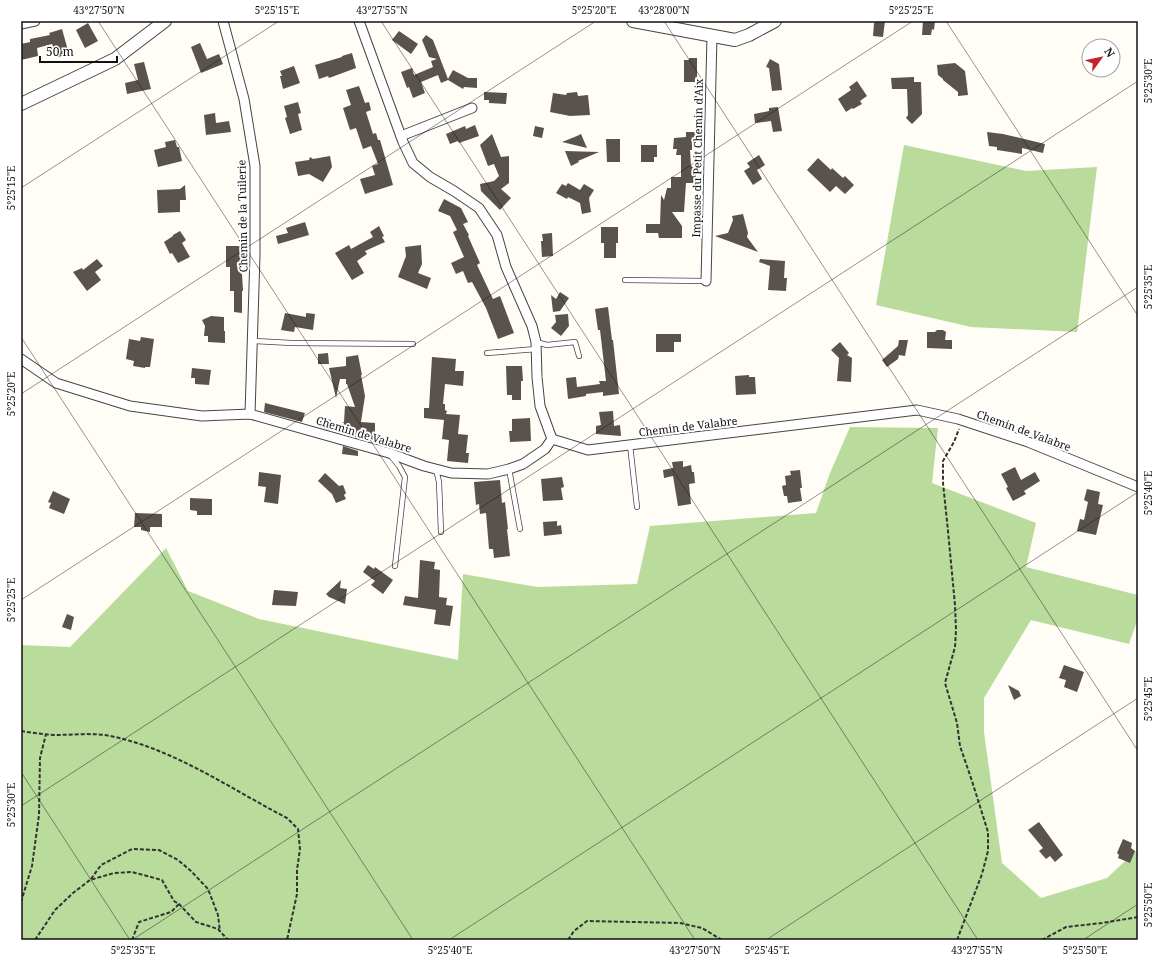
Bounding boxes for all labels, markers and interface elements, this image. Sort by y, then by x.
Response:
text: 43°27'50"N [73,3,125,17]
text: 5°25'15"E [255,3,299,17]
text: 43°27'55"N [356,3,408,17]
text: 5°25'20"E [572,3,616,17]
text: 43°28'00"N [638,3,690,17]
text: 5°25'25"E [889,3,933,17]
scale bar [40,38,117,64]
north arrow [1081,38,1121,78]
text: 50 m [46,43,74,60]
text: N [1101,45,1119,60]
text: 5°25'30"E [1141,59,1155,103]
street label: Impasse du Petit Chemin d'Aix [688,78,706,237]
street label: Chemin de la Tuilerie [234,159,250,272]
text: 5°25'15"E [4,166,18,210]
text: 5°25'35"E [1141,265,1155,309]
text: 5°25'20"E [4,372,18,416]
street label: Chemin de Valabre [975,406,1073,454]
street label: Chemin de Valabre [314,412,414,456]
street label: Chemin de Valabre [638,412,738,439]
text: 5°25'40"E [1141,471,1155,515]
text: 5°25'25"E [4,578,18,622]
text: 5°25'45"E [1141,677,1155,721]
text: 5°25'30"E [4,783,18,827]
text: 5°25'50"E [1141,883,1155,927]
text: 5°25'35"E [111,943,155,957]
text: 5°25'40"E [428,943,472,957]
text: 43°27'50"N [669,943,721,957]
text: 5°25'45"E [745,943,789,957]
text: 43°27'55"N [951,943,1003,957]
text: 5°25'50"E [1063,943,1107,957]

